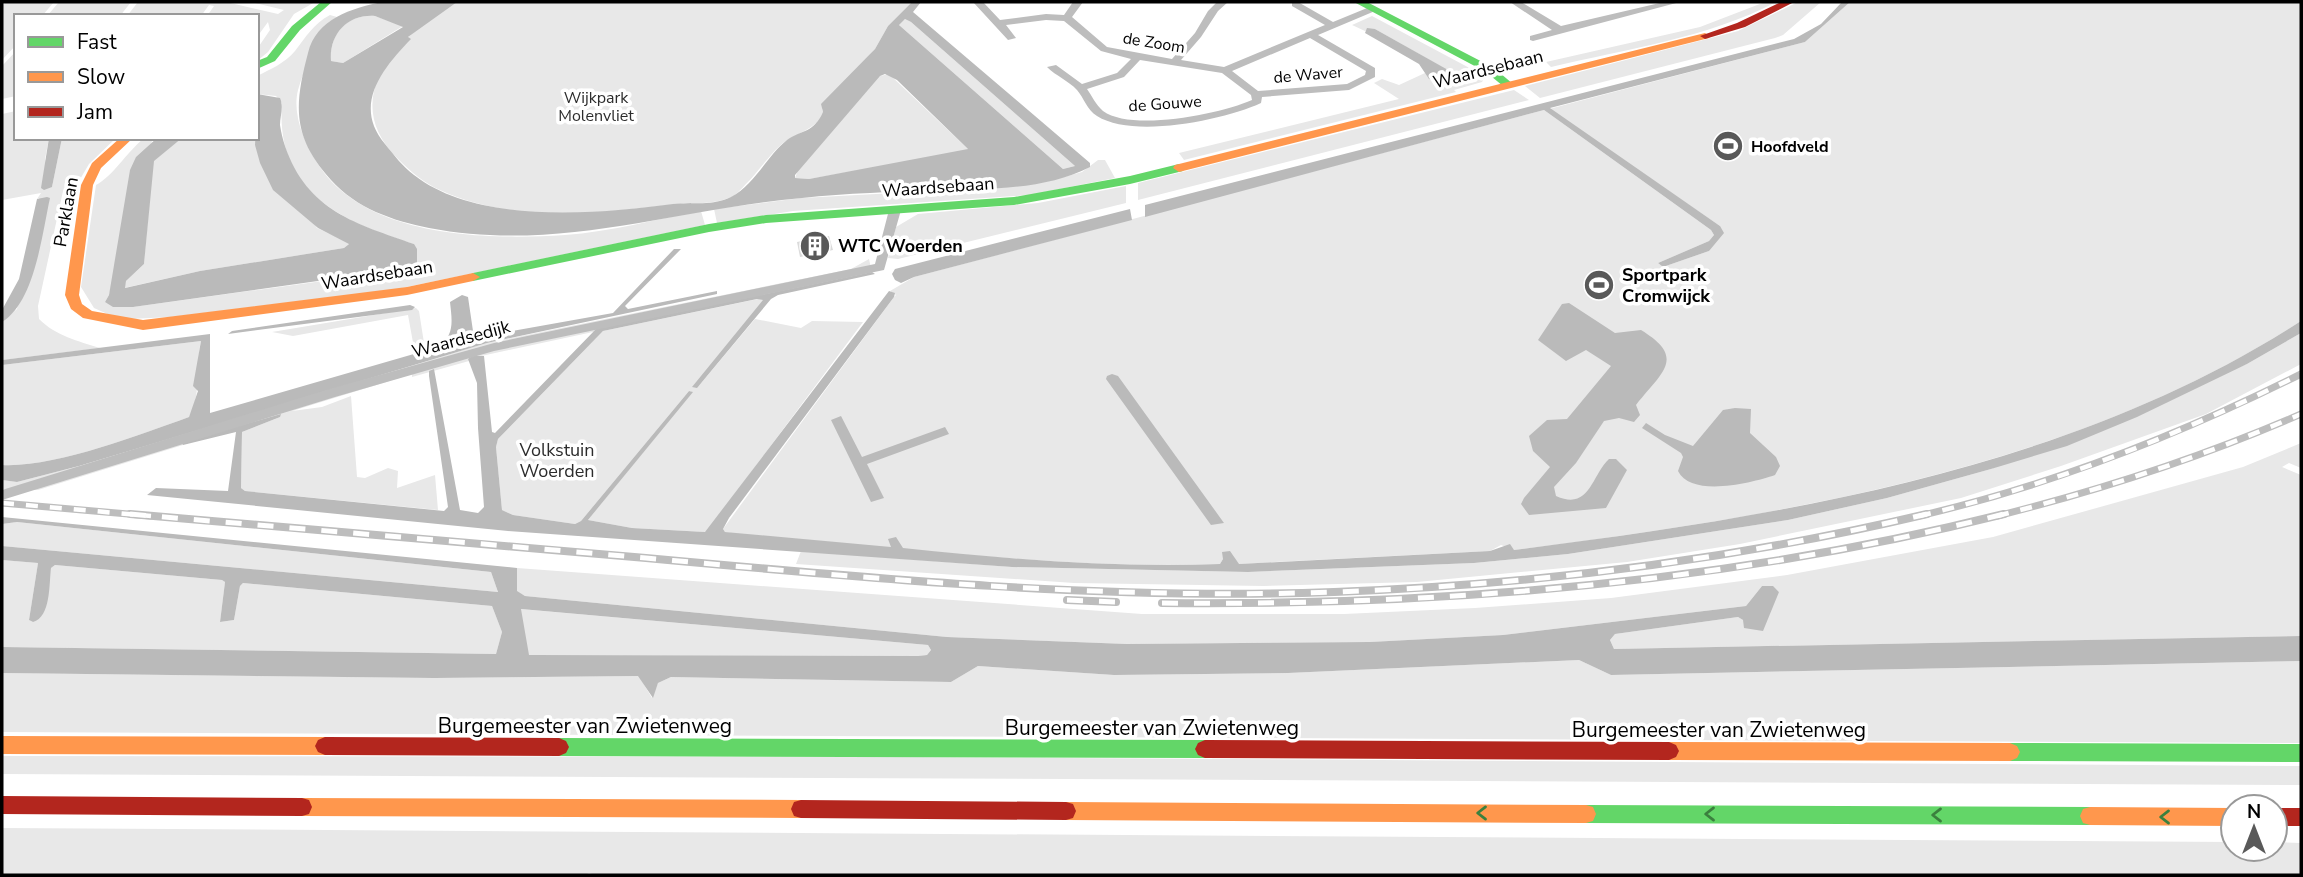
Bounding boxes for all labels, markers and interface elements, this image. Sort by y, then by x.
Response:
legend [14,14,259,140]
street label: de Zoom [1121,27,1186,59]
text: Fast [77,28,117,56]
street label: Waardsebaan [1430,44,1546,94]
street label: de Waver [1273,61,1344,89]
text: Slow [77,63,126,91]
park label: Wijkpark Molenvliet [558,87,634,127]
street label: de Gouwe [1128,90,1202,118]
text: Jam [76,98,113,126]
sports icon: Hoofdveld [1711,129,1745,163]
place label: Hoofdveld [1751,136,1829,158]
street label: Waardsebaan [881,171,995,203]
street label: Parklaan [48,175,84,249]
building icon: WTC Woerden [798,229,832,263]
place label: WTC Woerden [838,234,963,258]
street label: Waardsebaan [319,254,435,296]
place label: Sportpark Cromwijck [1622,263,1710,308]
sports icon: Sportpark Cromwijck [1582,268,1616,302]
street label: Waardsedijk [409,314,514,364]
park label: Volkstuin Woerden [519,438,594,483]
street label: Burgemeester van Zwietenweg [438,712,732,740]
street label: Burgemeester van Zwietenweg [1005,714,1299,742]
street label: Burgemeester van Zwietenweg [1572,716,1866,744]
north arrow [2219,793,2289,863]
text: N [2247,799,2261,825]
one-way arrow [1477,805,1487,821]
one-way arrow [1704,806,1715,822]
one-way arrow [1932,808,1943,823]
one-way arrow [2159,809,2170,825]

